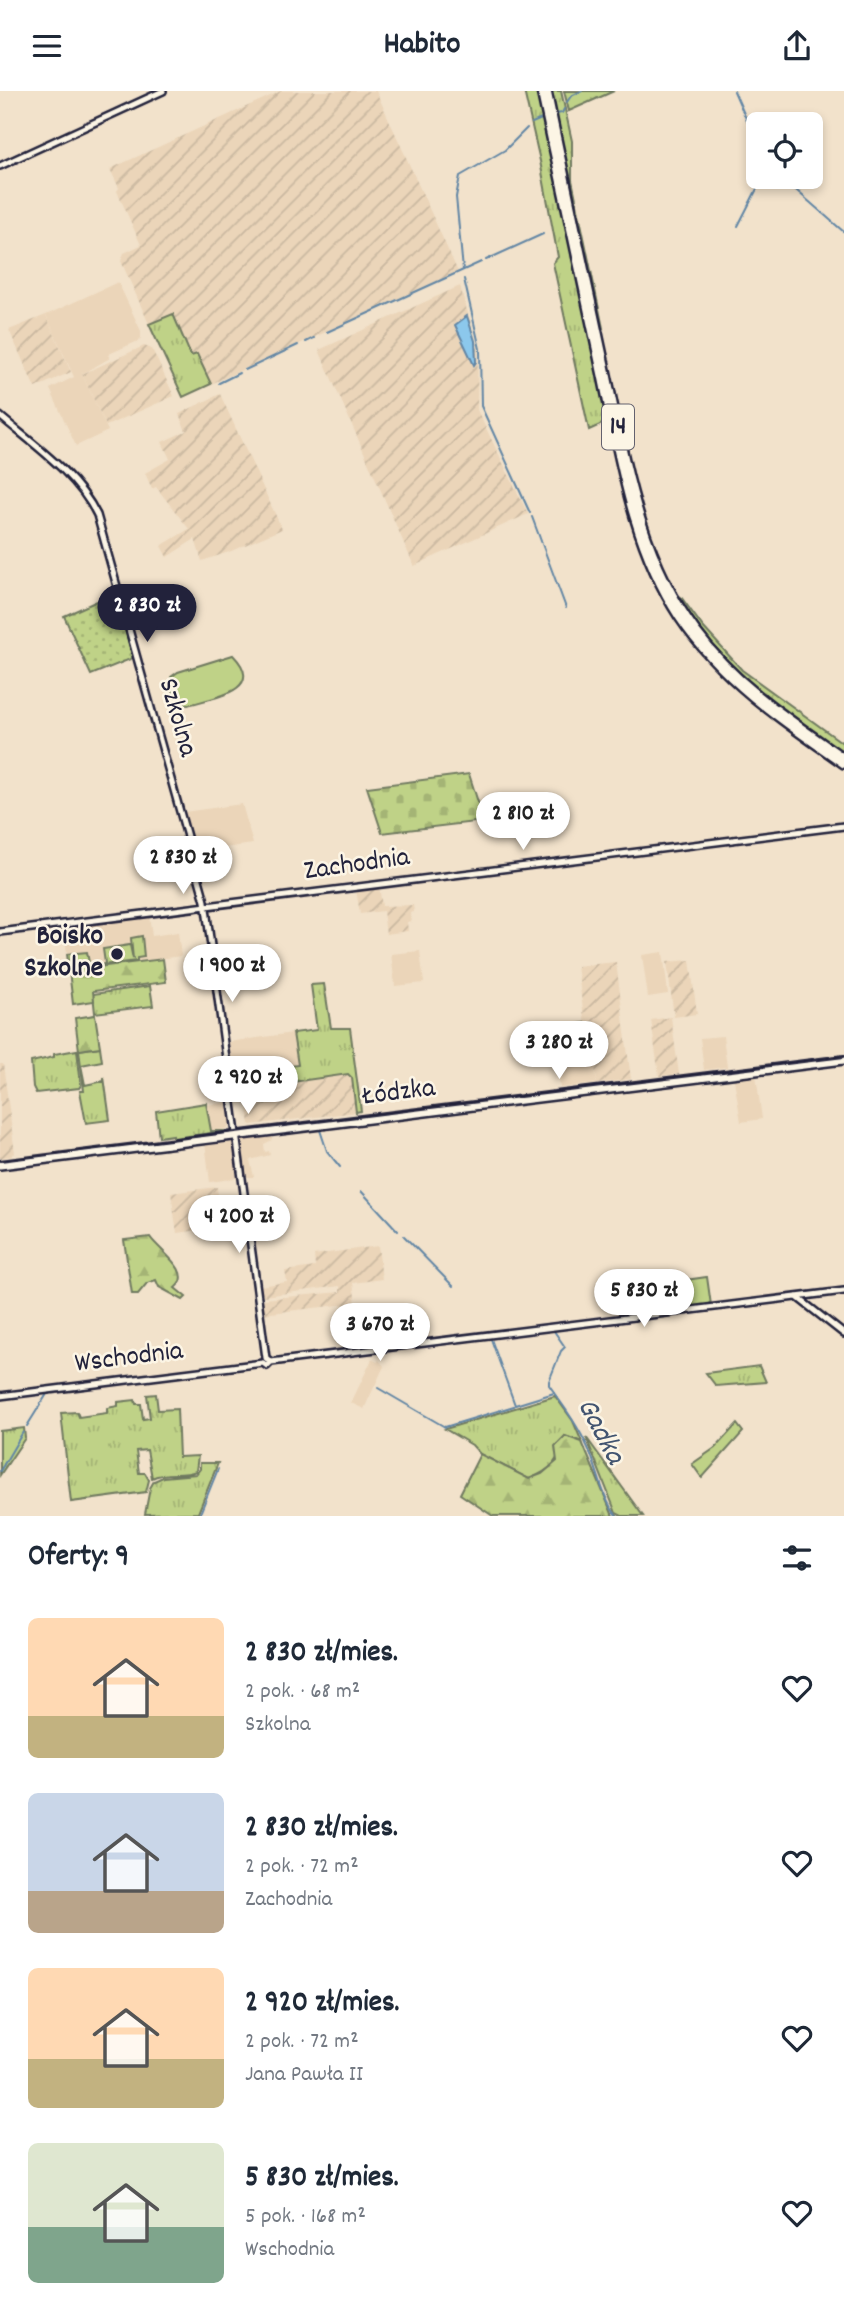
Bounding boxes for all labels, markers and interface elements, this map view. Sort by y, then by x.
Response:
text: Habito [383,23,461,69]
icon: menu [28,27,66,65]
icon: share [778,27,816,65]
map controls [746,112,823,189]
button: locate [746,112,823,189]
road number: 14 [602,405,634,449]
pin: 2 830 zł [75,585,219,644]
text: 2 830 zł [113,590,181,623]
street label: Szkolna [146,674,206,763]
pin: 2 810 zł [451,793,595,852]
text: 2 810 zł [492,798,554,831]
pin: 2 830 zł [111,837,255,896]
street label: Zachodnia [302,839,413,893]
text: 2 830 zł [149,842,217,875]
place label: Boisko Szkolne [24,918,103,990]
pin: 1 900 zł [160,944,304,1004]
marker: Boisko Szkolne [109,946,125,962]
text: 1 900 zł [199,950,265,983]
pin: 3 280 zł [487,1021,631,1081]
text: 3 280 zł [525,1027,593,1060]
pin: 2 920 zł [176,1056,320,1116]
text: 2 920 zł [214,1062,282,1095]
street label: Łódzka [360,1070,438,1118]
pin: 4 200 zł [167,1195,311,1255]
text: 4 200 zł [204,1201,274,1234]
pin: 5 830 zł [572,1269,716,1329]
text: 5 830 zł [610,1275,678,1308]
pin: 3 670 zł [308,1303,452,1363]
text: 3 670 zł [346,1309,414,1342]
street label: Wschodnia [73,1332,186,1385]
water label: Gadka [564,1391,635,1475]
text: Oferty: 9 [28,1537,129,1580]
icon: filters [778,1539,816,1577]
text: 2 830 zł/mies. [245,1633,398,1676]
icon: home [84,1646,168,1730]
icon: heart [778,1669,816,1707]
text: 2 pok. · 68 m² [245,1676,360,1709]
text: Szkolna [245,1709,310,1742]
text: 2 830 zł/mies. [245,1808,398,1851]
icon: home [84,1821,168,1905]
icon: heart [778,1844,816,1882]
text: 2 pok. · 72 m² [245,1851,359,1884]
text: Zachodnia [245,1884,332,1917]
text: 2 920 zł/mies. [245,1983,400,2026]
icon: home [84,1996,168,2080]
icon: heart [778,2019,816,2057]
text: 2 pok. · 72 m² [245,2026,359,2059]
text: Jana Pawła II [245,2059,363,2092]
text: 5 830 zł/mies. [245,2158,399,2201]
icon: home [84,2171,168,2255]
icon: heart [778,2194,816,2232]
text: 5 pok. · 168 m² [245,2201,366,2234]
text: Wschodnia [245,2234,334,2267]

